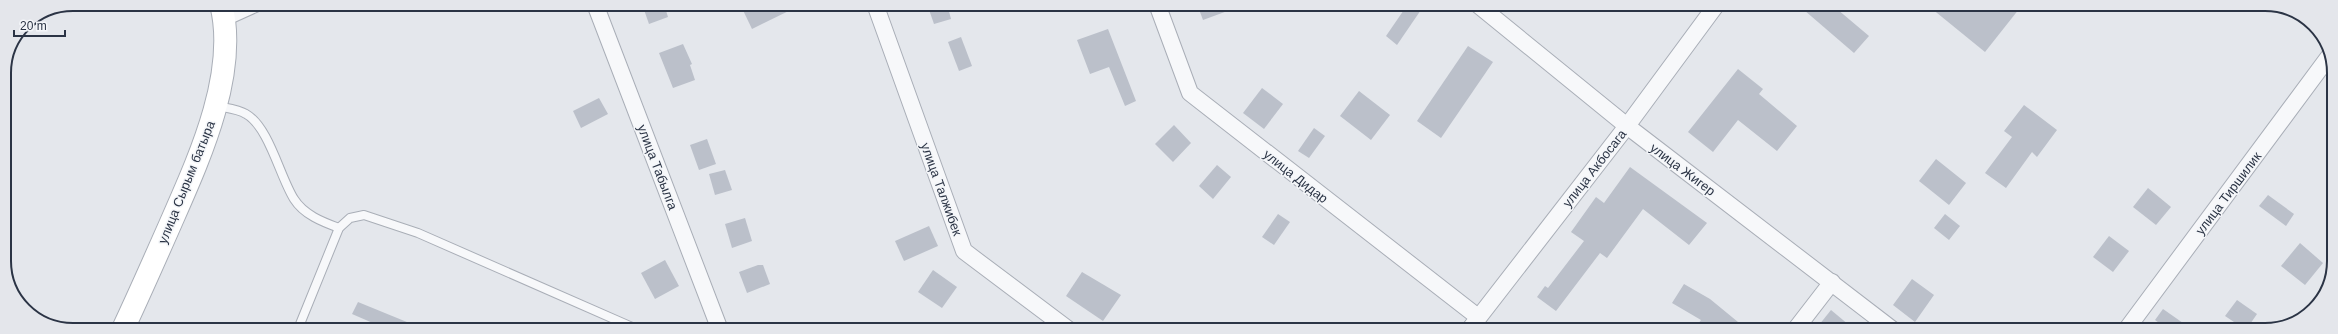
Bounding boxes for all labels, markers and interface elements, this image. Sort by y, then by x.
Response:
scale bar [14,12,65,38]
text: 20 m [20,19,47,33]
street label: улица Сырым батыра [155,118,218,246]
street label: улица Табылга [634,122,681,213]
street label: улица Акбосага [1560,126,1630,210]
street label: улица Жигер [1647,140,1718,199]
street label: улица Талжибек [918,141,965,238]
street label: улица Дидар [1261,147,1331,206]
street label: улица Тиршилик [2192,149,2264,238]

